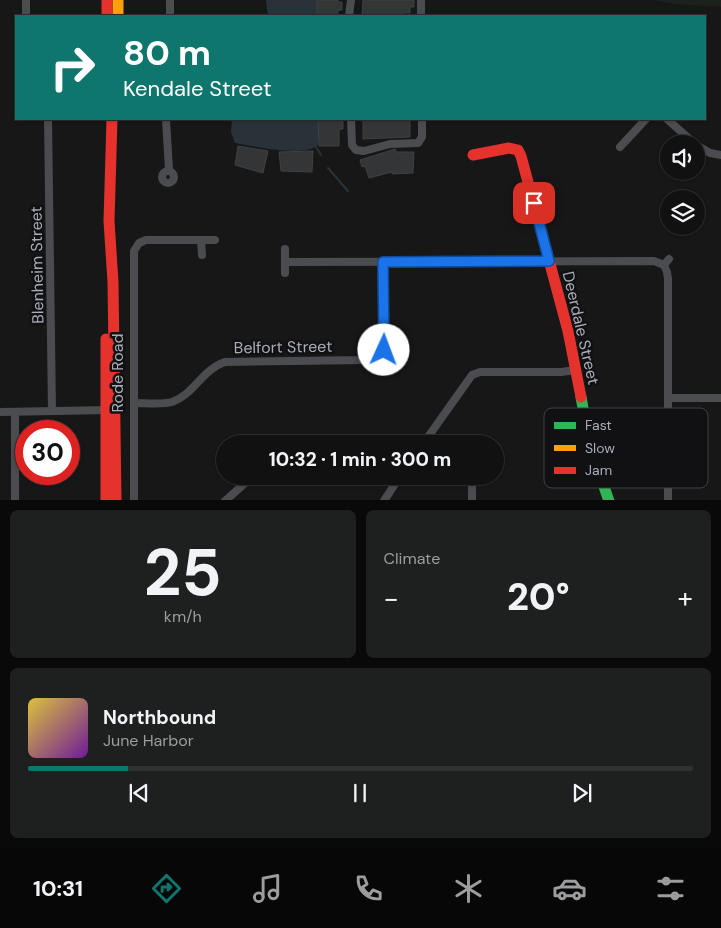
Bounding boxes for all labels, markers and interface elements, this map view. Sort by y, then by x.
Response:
text: 80 m [123,30,211,76]
icon: right [40,35,105,100]
text: Kendale Street [123,74,272,103]
map controls [660,135,705,235]
button: sound [660,135,705,180]
pin [513,182,555,224]
icon: arrive [520,189,548,217]
button: layers [660,190,705,235]
street label: Blenheim Street [25,206,49,324]
street label: Deerdale Street [558,269,604,387]
position arrow [357,323,409,375]
street label: Rode Road [107,333,128,413]
street label: Belfort Street [233,336,333,358]
legend [544,408,708,488]
text: Fast [585,416,612,434]
speed limit sign: 30 [15,420,80,485]
text: Slow [585,439,615,457]
text: 10:32 · 1 min · 300 m [269,447,451,472]
text: Jam [585,461,612,479]
text: 25 [144,531,222,615]
text: Climate [384,548,440,569]
text: 20° [507,572,570,622]
text: − [384,580,399,617]
text: + [678,580,693,617]
text: km/h [164,606,202,627]
text: Northbound [103,705,216,730]
text: June Harbor [103,730,194,751]
icon: previous [125,779,153,807]
icon: pause [346,779,374,807]
icon: next [568,779,596,807]
icon: directions [149,871,184,906]
icon: music [250,871,285,906]
icon: phone [351,871,386,906]
icon: climate [451,871,486,906]
icon: car [552,871,587,906]
icon: filters [653,871,688,906]
text: 10:31 [33,874,83,903]

